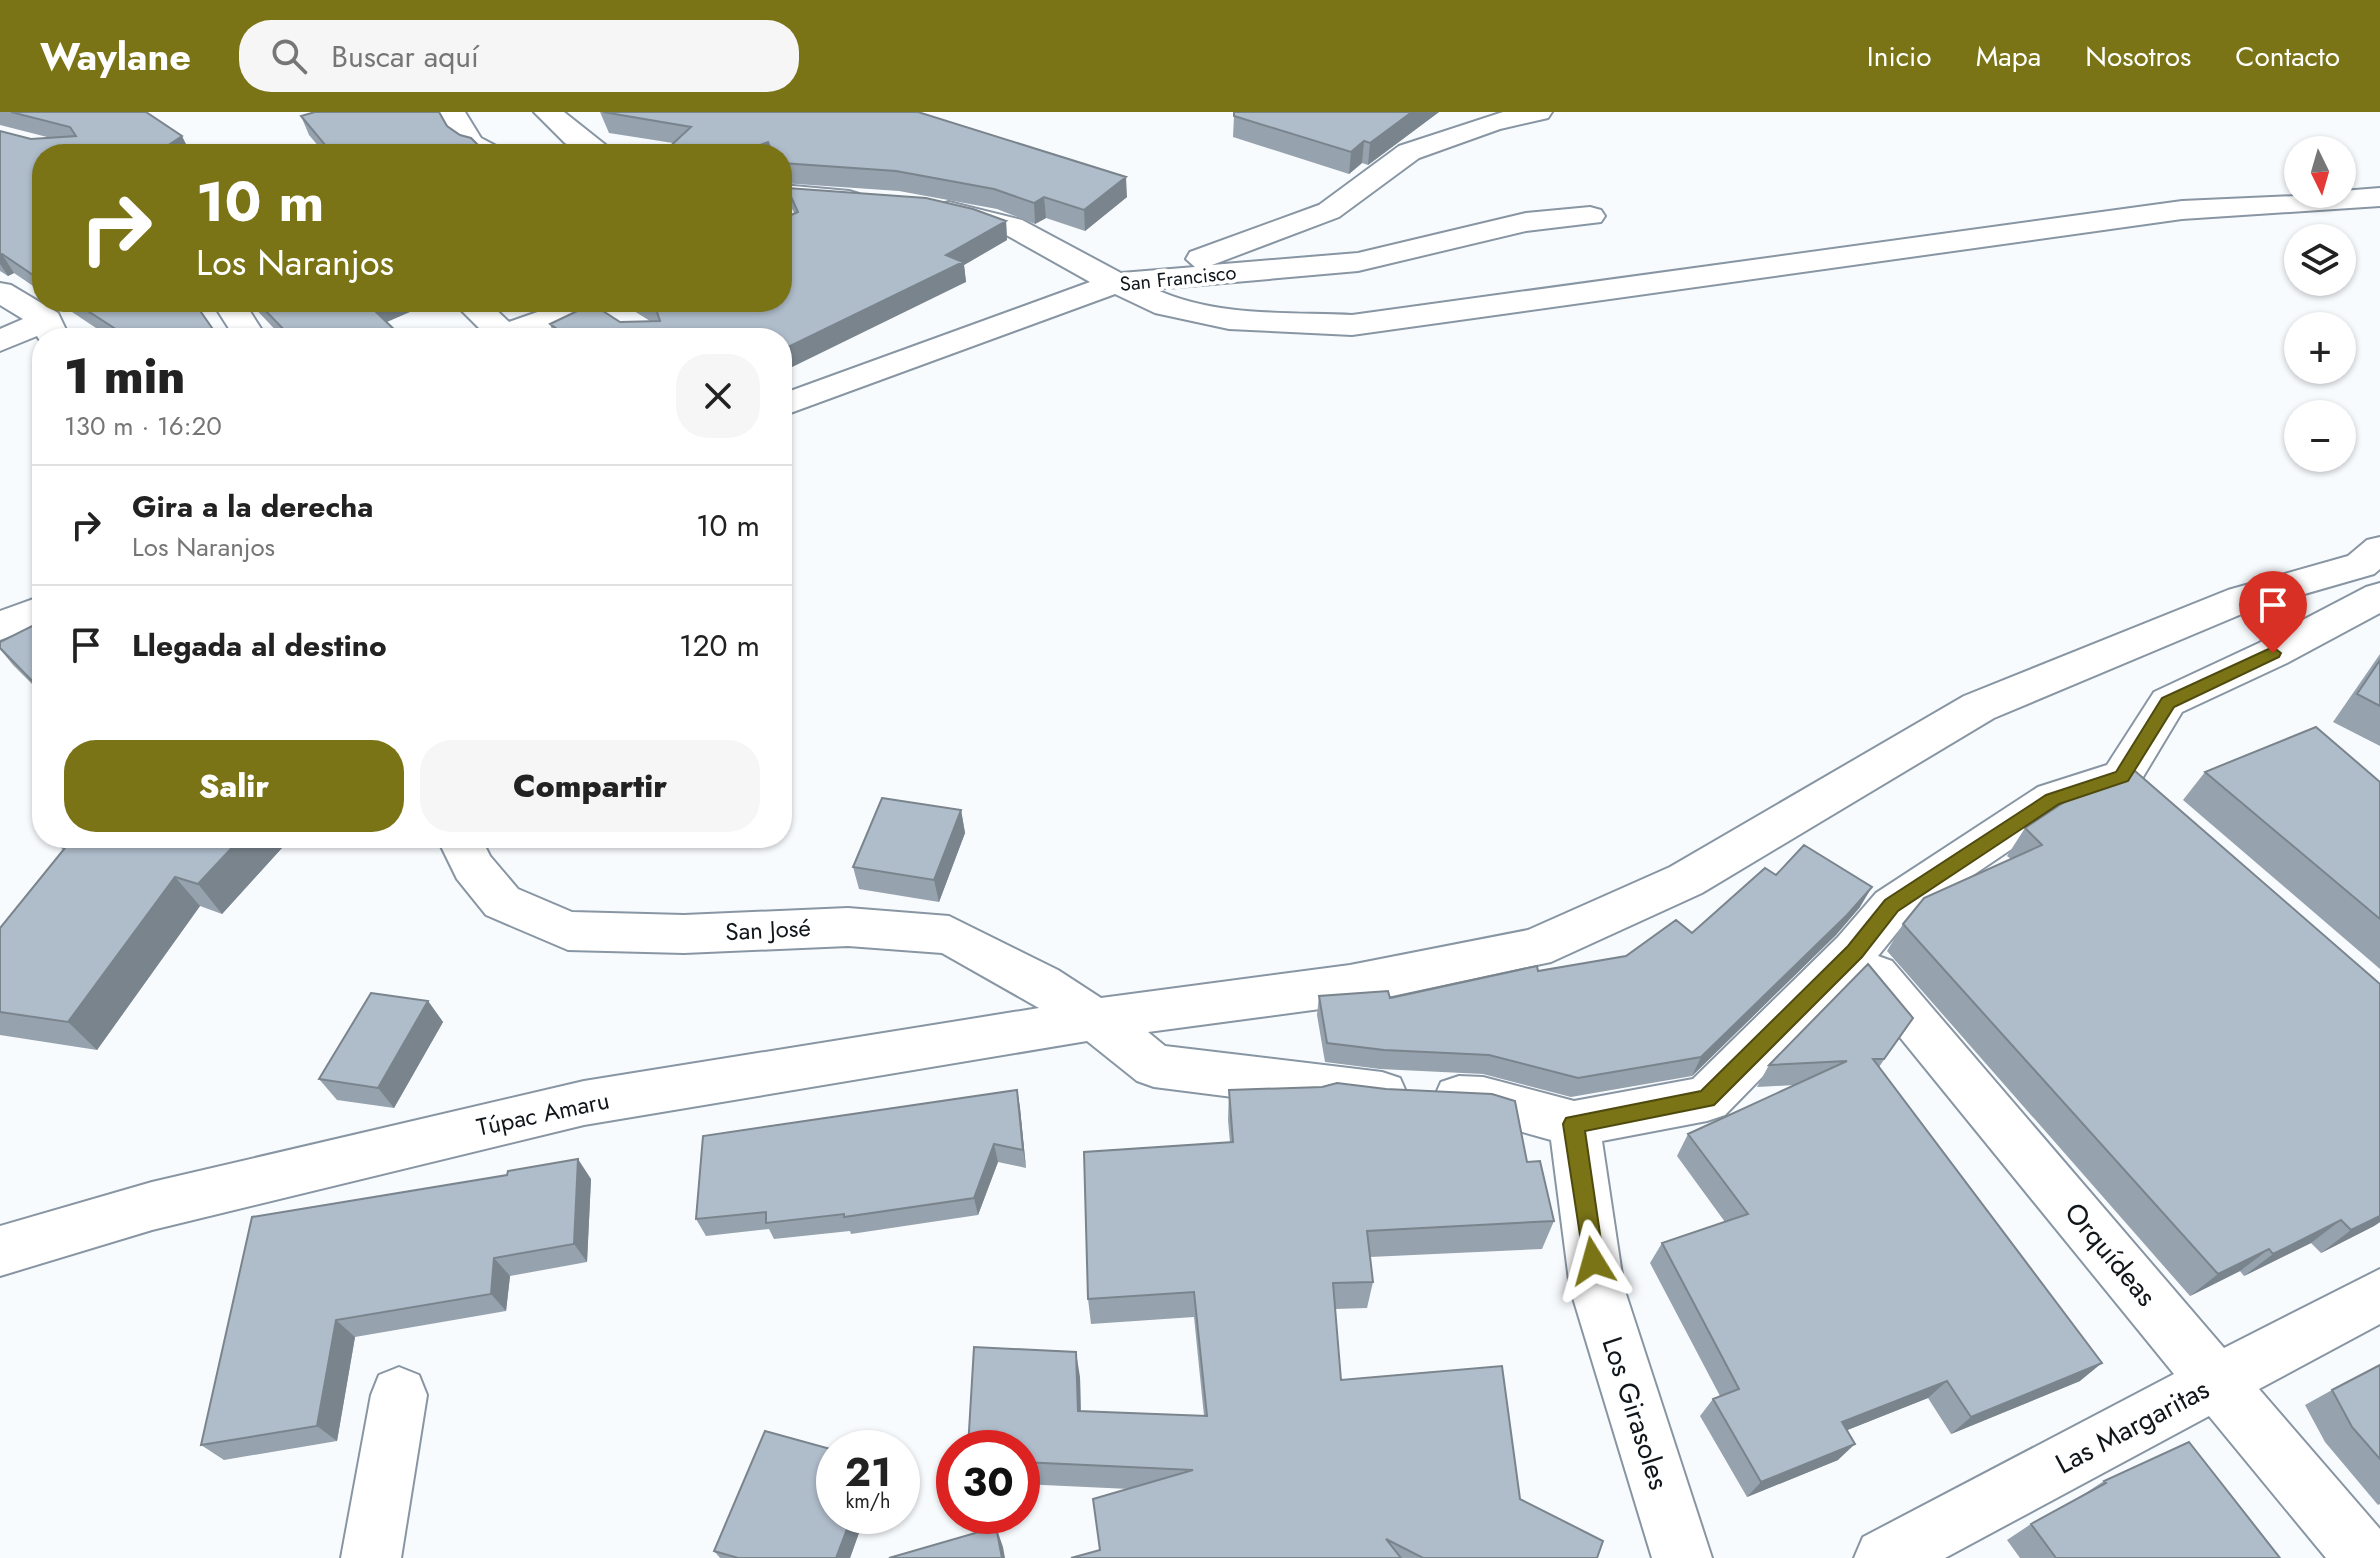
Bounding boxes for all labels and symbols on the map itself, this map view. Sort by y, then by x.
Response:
north arrow [2284,136,2356,208]
street label: San Francisco [1118,258,1238,299]
pin [2239,571,2307,653]
street label: San José [724,910,812,949]
street label: Túpac Amaru [473,1082,612,1145]
street label: Orquídeas [2055,1193,2166,1315]
position arrow [1551,1219,1635,1303]
street label: Los Girasoles [1592,1332,1679,1495]
street label: Las Margaritas [2048,1369,2216,1484]
speed limit sign: 30 [936,1430,1040,1534]

